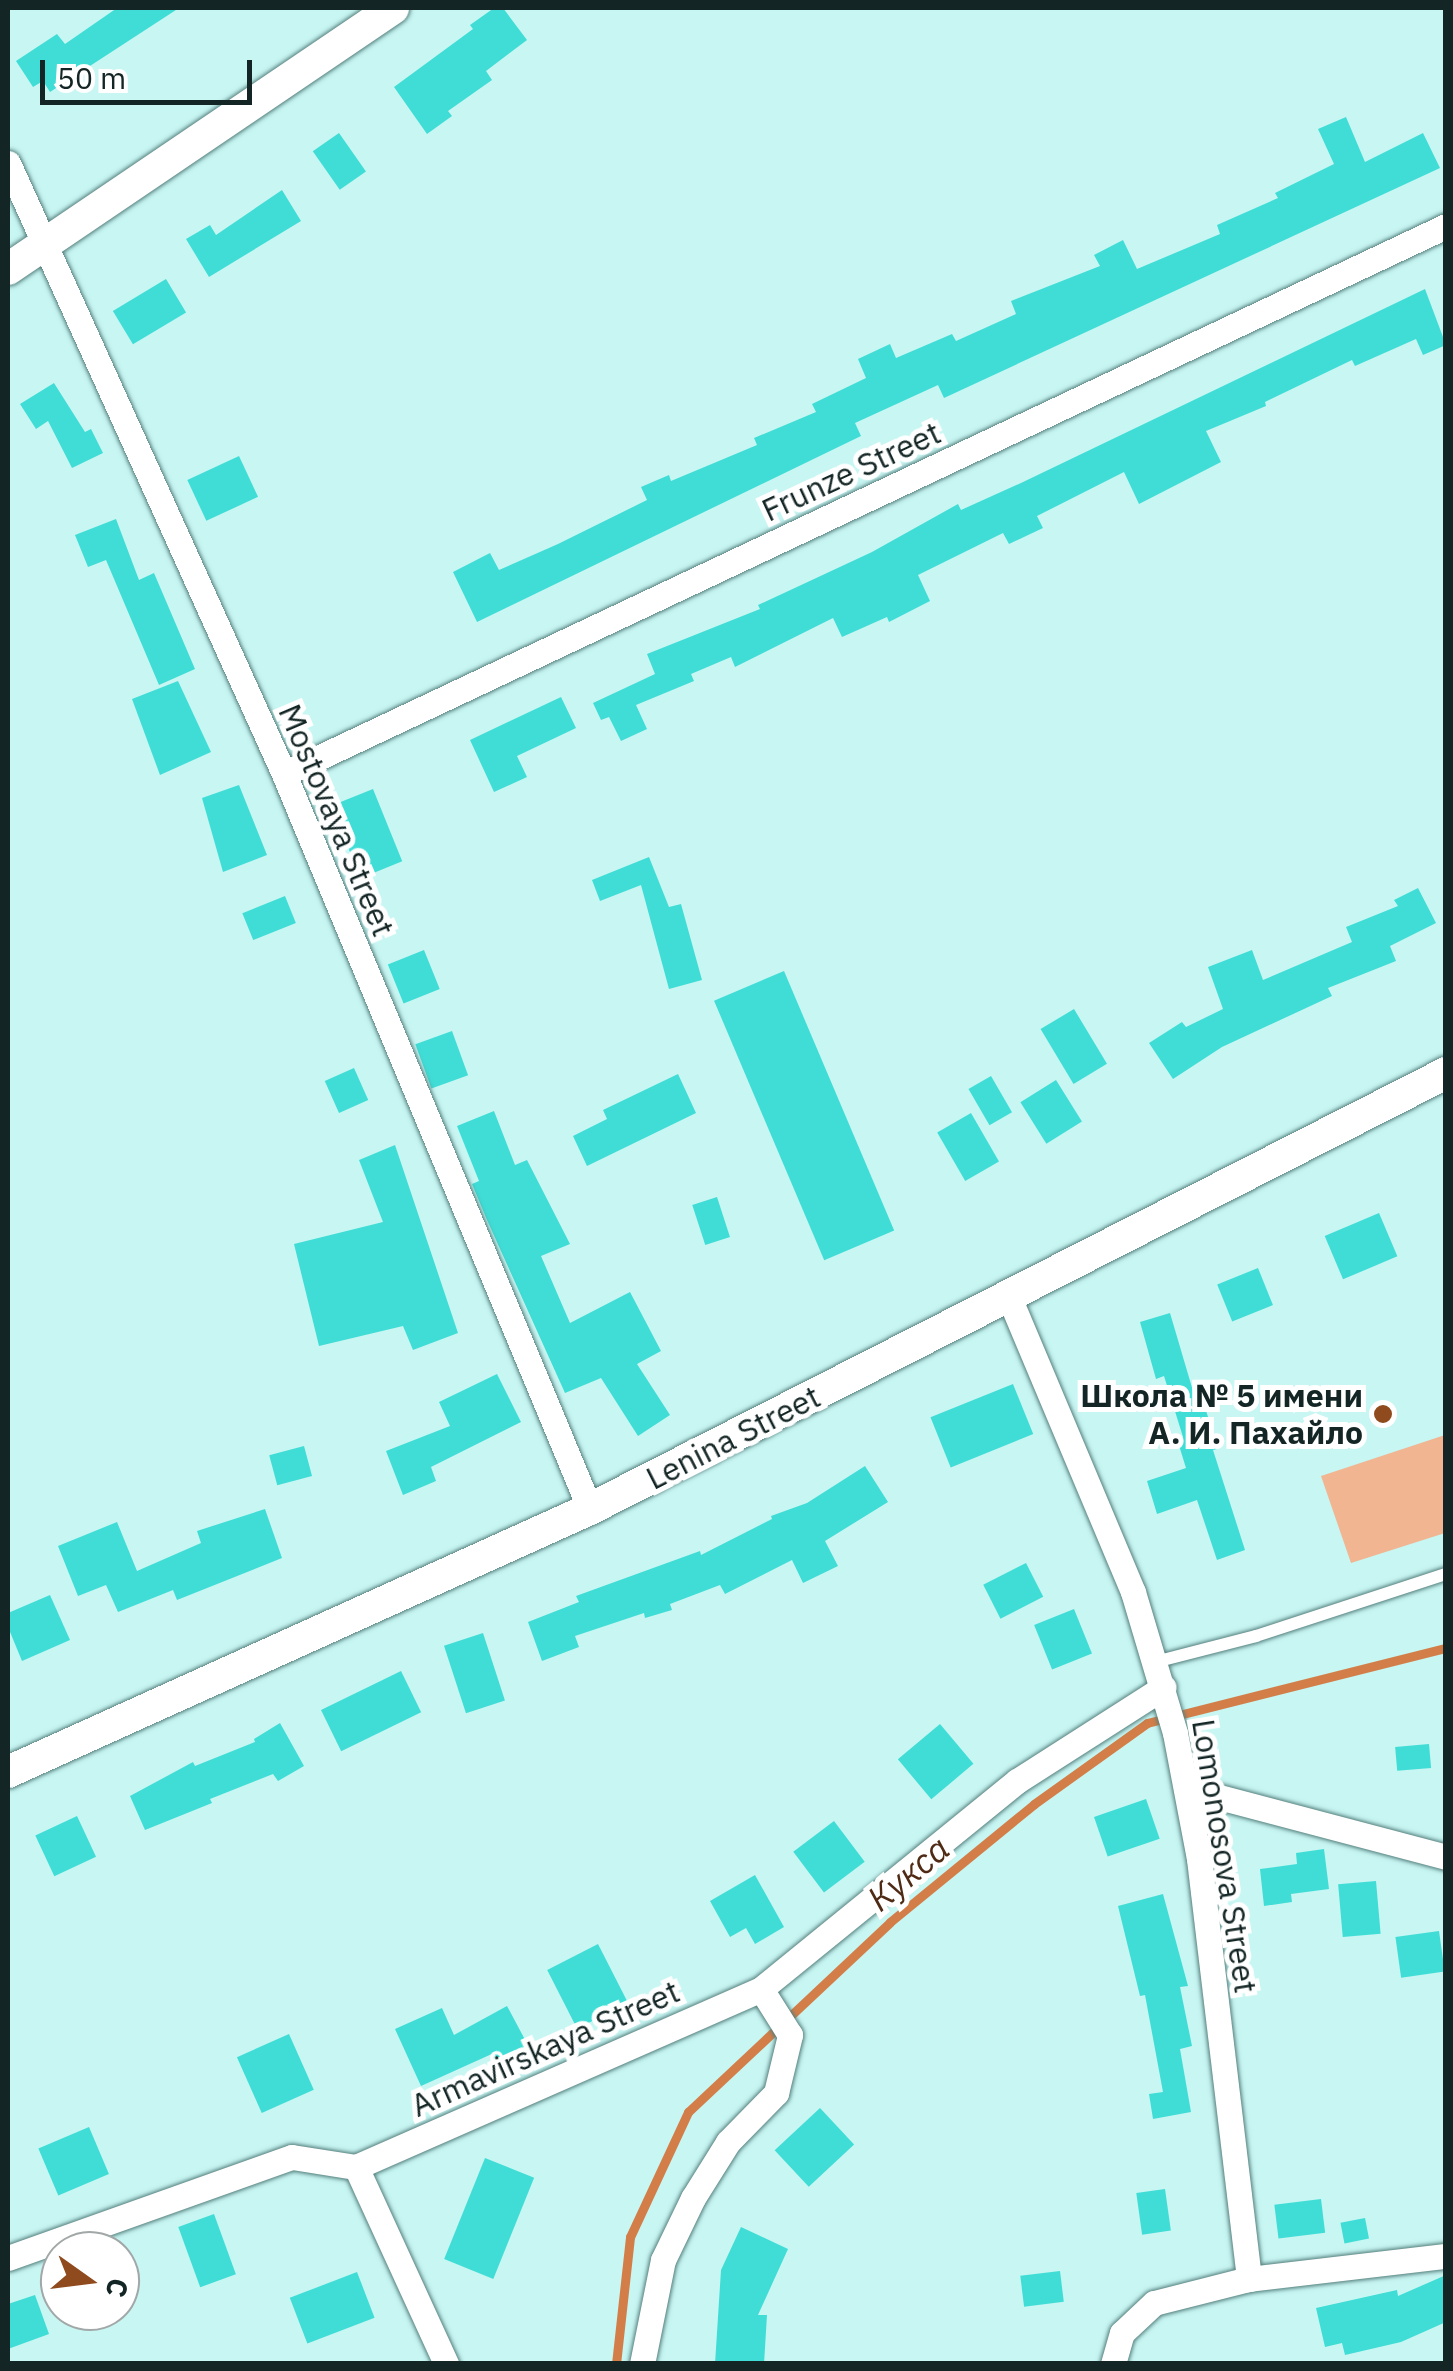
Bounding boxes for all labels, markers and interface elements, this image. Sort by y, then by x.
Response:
scale bar [45,40,258,102]
text: 50 m [57,58,126,97]
street label: Frunze Street [756,413,946,529]
street label: Mostovaya Street [271,698,403,942]
street label: Lenina Street [640,1377,826,1497]
place label: Школа № 5 имени А. И. Пахайло [1080,1377,1363,1452]
marker: Школа № 5 имени А. И. Пахайло [1372,1403,1394,1425]
street label: Lomonosova Street [1184,1716,1266,1996]
water label: Кукса [859,1827,957,1919]
street label: Armavirskaya Street [405,1972,685,2124]
north arrow [40,2231,140,2331]
text: С [97,2275,138,2301]

